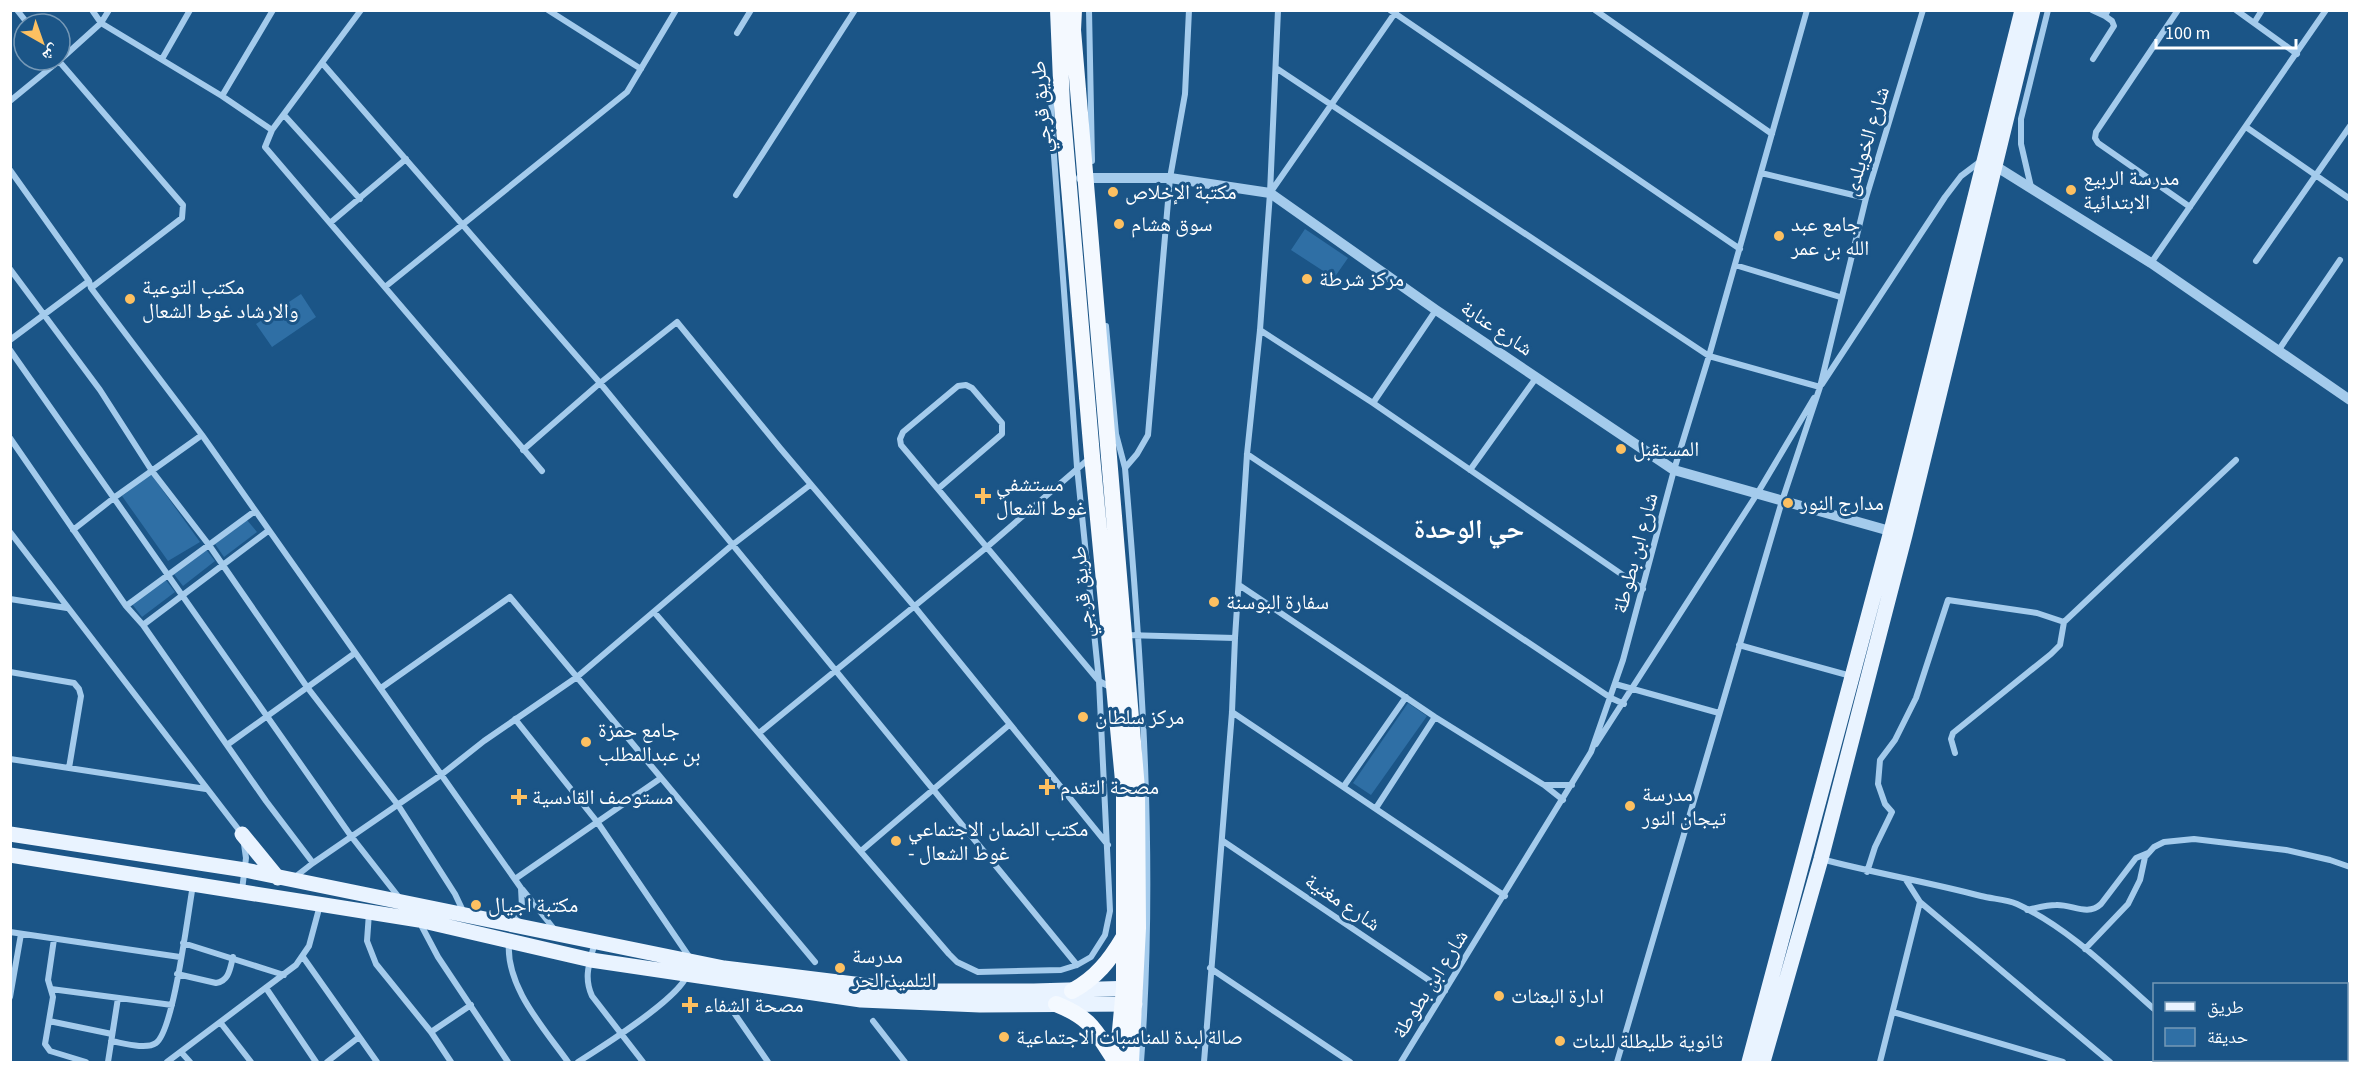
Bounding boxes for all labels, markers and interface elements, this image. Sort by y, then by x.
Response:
north arrow [12,12,72,72]
scale bar [2156,12,2296,50]
text: 100 m [2165,21,2210,46]
text: ش [37,39,65,67]
street label: طريق قرجي [1023,60,1061,154]
street label: شارع الخويلدى [1835,83,1897,199]
place label: مدرسة الربيع الابتدائية [2083,163,2179,217]
place label: مكتبة الإخلاص [1125,177,1237,207]
marker: مدرسة الربيع الابتدائية [2064,183,2078,197]
marker: مكتبة الإخلاص [1106,185,1120,199]
place label: سوق هشام [1131,209,1213,239]
place label: جامع عبد الله بن عمر [1790,209,1869,263]
marker: سوق هشام [1112,217,1126,231]
marker: جامع عبد الله بن عمر [1772,229,1786,243]
place label: مركز شرطة [1319,264,1404,294]
place label: مكتب التوعية والارشاد غوط الشعال [142,272,299,326]
marker: مركز شرطة [1300,272,1314,286]
marker: مكتب التوعية والارشاد غوط الشعال [123,292,137,306]
street label: شارع عنابة [1455,293,1539,363]
place label: المستقبل [1633,434,1699,464]
marker: المستقبل [1614,442,1628,456]
place label: مستشفي غوط الشعال [996,469,1087,523]
marker: مستشفي غوط الشعال [974,487,992,505]
place label: مدارج النور [1799,488,1884,518]
street label: شارع ابن بطوطة [1605,489,1665,617]
marker: مدارج النور [1781,496,1795,510]
district label: حي الوحدة [1414,510,1524,549]
street label: طريق قرجي [1063,545,1102,639]
place label: سفارة البوسنة [1226,587,1329,617]
marker: سفارة البوسنة [1207,595,1221,609]
place label: مركز سلطان [1095,702,1184,732]
marker: مركز سلطان [1076,710,1090,724]
place label: جامع حمزة بن عبدالمطلب [598,715,701,769]
marker: جامع حمزة بن عبدالمطلب [579,735,593,749]
place label: مصحة التقدم [1060,772,1159,802]
marker: مصحة التقدم [1038,778,1056,796]
place label: مدرسة تيجان النور [1641,779,1726,833]
place label: مستوصف القادسية [532,782,673,812]
marker: مستوصف القادسية [510,788,528,806]
marker: مدرسة تيجان النور [1623,799,1637,813]
place label: مكتب الضمان الاجتماعي - غوط الشعال [908,814,1088,868]
marker: مكتب الضمان الاجتماعي - غوط الشعال [889,834,903,848]
street label: شارع مغنية [1299,866,1387,938]
place label: مكتبة اجيال [488,890,578,920]
marker: مكتبة اجيال [469,898,483,912]
street label: شارع ابن بطوطة [1385,924,1475,1044]
place label: مدرسة التلميذ الحر [851,941,936,995]
marker: مدرسة التلميذ الحر [833,961,847,975]
place label: ادارة البعثات [1511,981,1604,1011]
legend [2153,983,2348,1061]
marker: ادارة البعثات [1492,989,1506,1003]
place label: مصحة الشفاء [704,990,804,1020]
text: طريق [2207,995,2244,1020]
marker: مصحة الشفاء [681,996,699,1014]
place label: صالة لبدة للمناسبات الاجتماعية [1016,1022,1243,1052]
text: حديقة [2207,1025,2248,1050]
place label: ثانوية طليطلة للبنات [1572,1026,1723,1056]
marker: صالة لبدة للمناسبات الاجتماعية [997,1030,1011,1044]
marker: ثانوية طليطلة للبنات [1553,1034,1567,1048]

